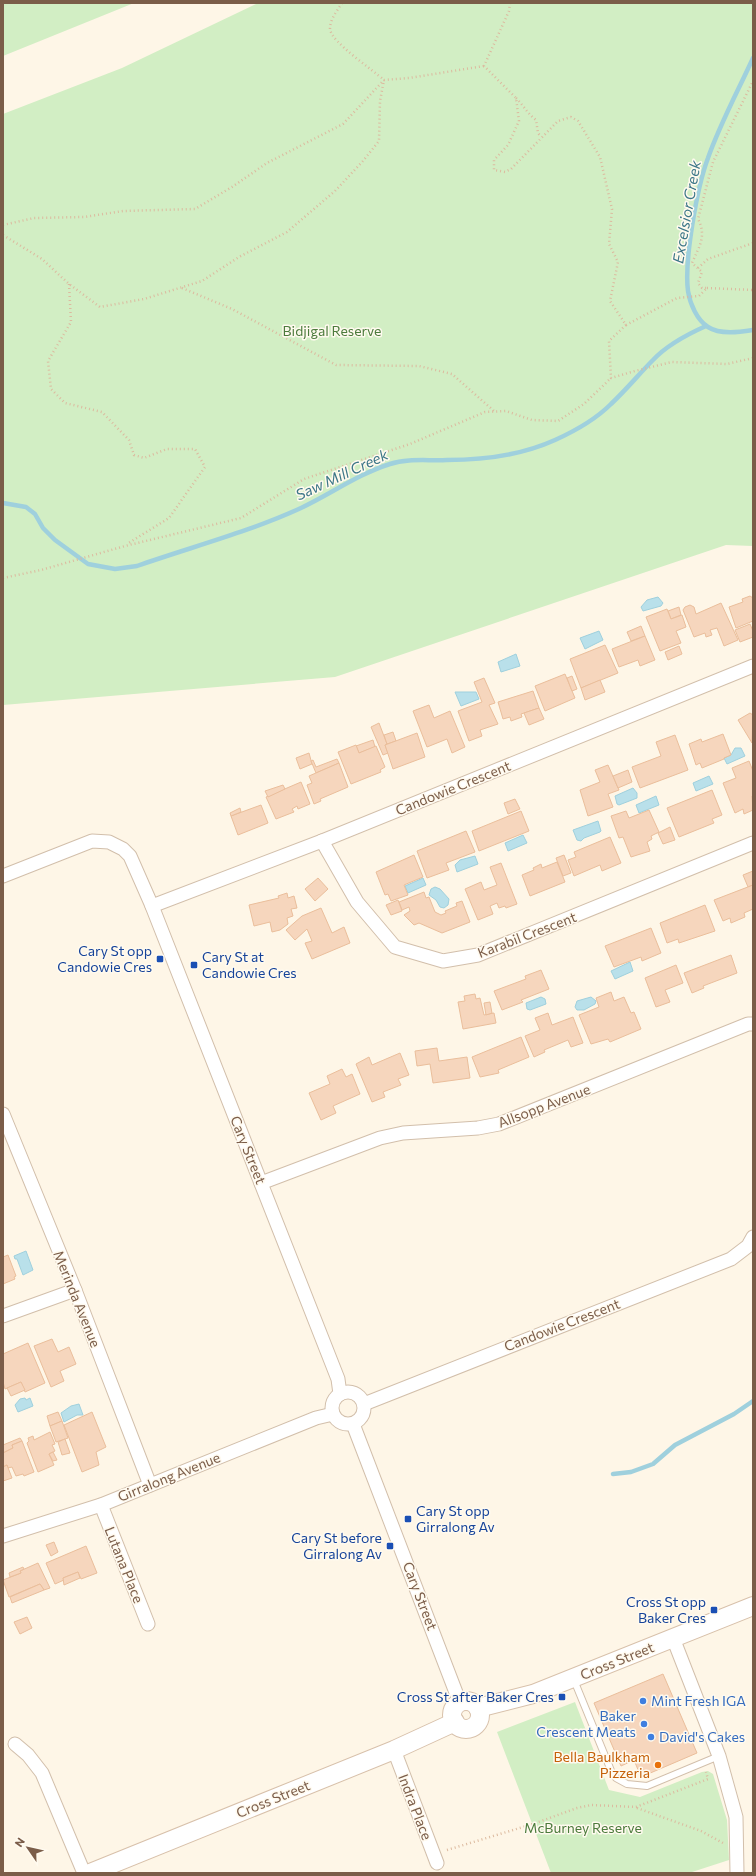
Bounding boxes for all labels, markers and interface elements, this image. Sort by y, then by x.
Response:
water label: Excelsior Creek [668,158,704,265]
park label: Bidjigal Reserve [283,322,381,339]
water label: Saw Mill Creek [293,444,391,503]
street label: Candowie Crescent [393,757,513,818]
street label: Karabil Crescent [475,908,579,961]
place label: Cary St opp Candowie Cres [57,942,152,975]
place label: Cary St at Candowie Cres [202,948,297,981]
marker: Cary St opp Candowie Cres [155,954,165,964]
marker: Cary St at Candowie Cres [189,960,199,970]
street label: Allsopp Avenue [495,1080,592,1131]
street label: Cary Street [227,1113,270,1187]
street label: Merinda Avenue [50,1248,105,1350]
street label: Candowie Crescent [501,1295,622,1354]
street label: Girralong Avenue [115,1448,223,1505]
place label: Cary St opp Girralong Av [416,1502,495,1535]
marker: Cary St opp Girralong Av [403,1514,413,1524]
street label: Lutana Place [101,1524,147,1606]
place label: Cary St before Girralong Av [291,1529,382,1562]
marker: Cary St before Girralong Av [385,1541,395,1551]
street label: Cary Street [400,1559,441,1633]
place label: Cross St opp Baker Cres [626,1593,706,1626]
marker: Cross St opp Baker Cres [709,1605,719,1615]
street label: Cross Street [577,1638,656,1683]
place label: Cross St after Baker Cres [397,1688,554,1705]
marker: Cross St after Baker Cres [557,1692,567,1702]
place label: Mint Fresh IGA [651,1692,746,1709]
marker: Mint Fresh IGA [638,1696,648,1706]
place label: Baker Crescent Meats [536,1707,636,1740]
marker: Baker Crescent Meats [639,1719,649,1729]
place label: David's Cakes [659,1728,745,1745]
marker: David's Cakes [646,1732,656,1742]
place label: Bella Baulkham Pizzeria [554,1748,650,1781]
marker: Bella Baulkham Pizzeria [653,1760,663,1770]
street label: Indra Place [395,1771,436,1842]
street label: Cross Street [233,1776,312,1821]
park label: McBurney Reserve [524,1819,642,1836]
north arrow [8,1828,48,1868]
text: N [12,1835,27,1849]

